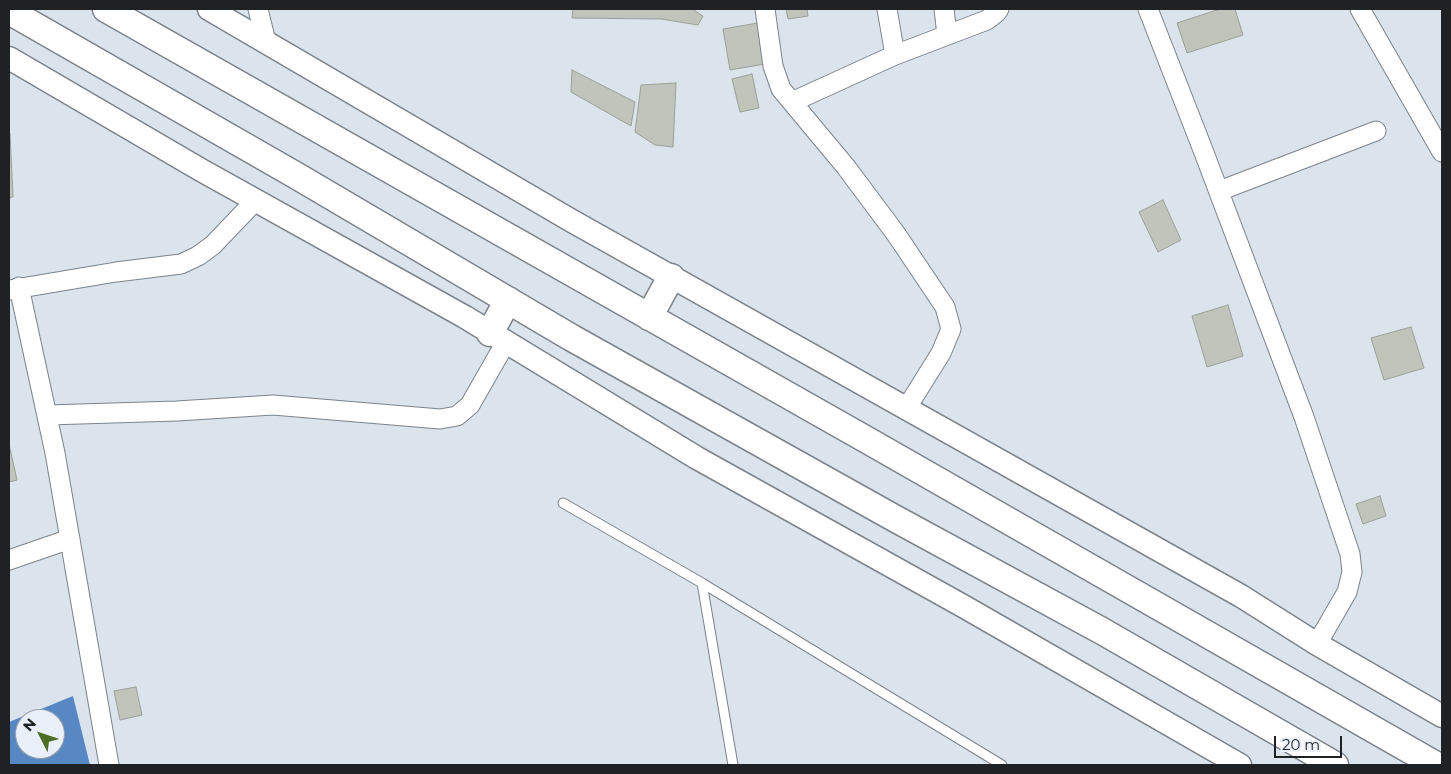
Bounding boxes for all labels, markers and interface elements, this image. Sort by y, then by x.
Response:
north arrow [15,709,65,759]
text: N [19,715,40,735]
scale bar [1276,726,1344,758]
text: 20 m [1282,735,1320,754]

